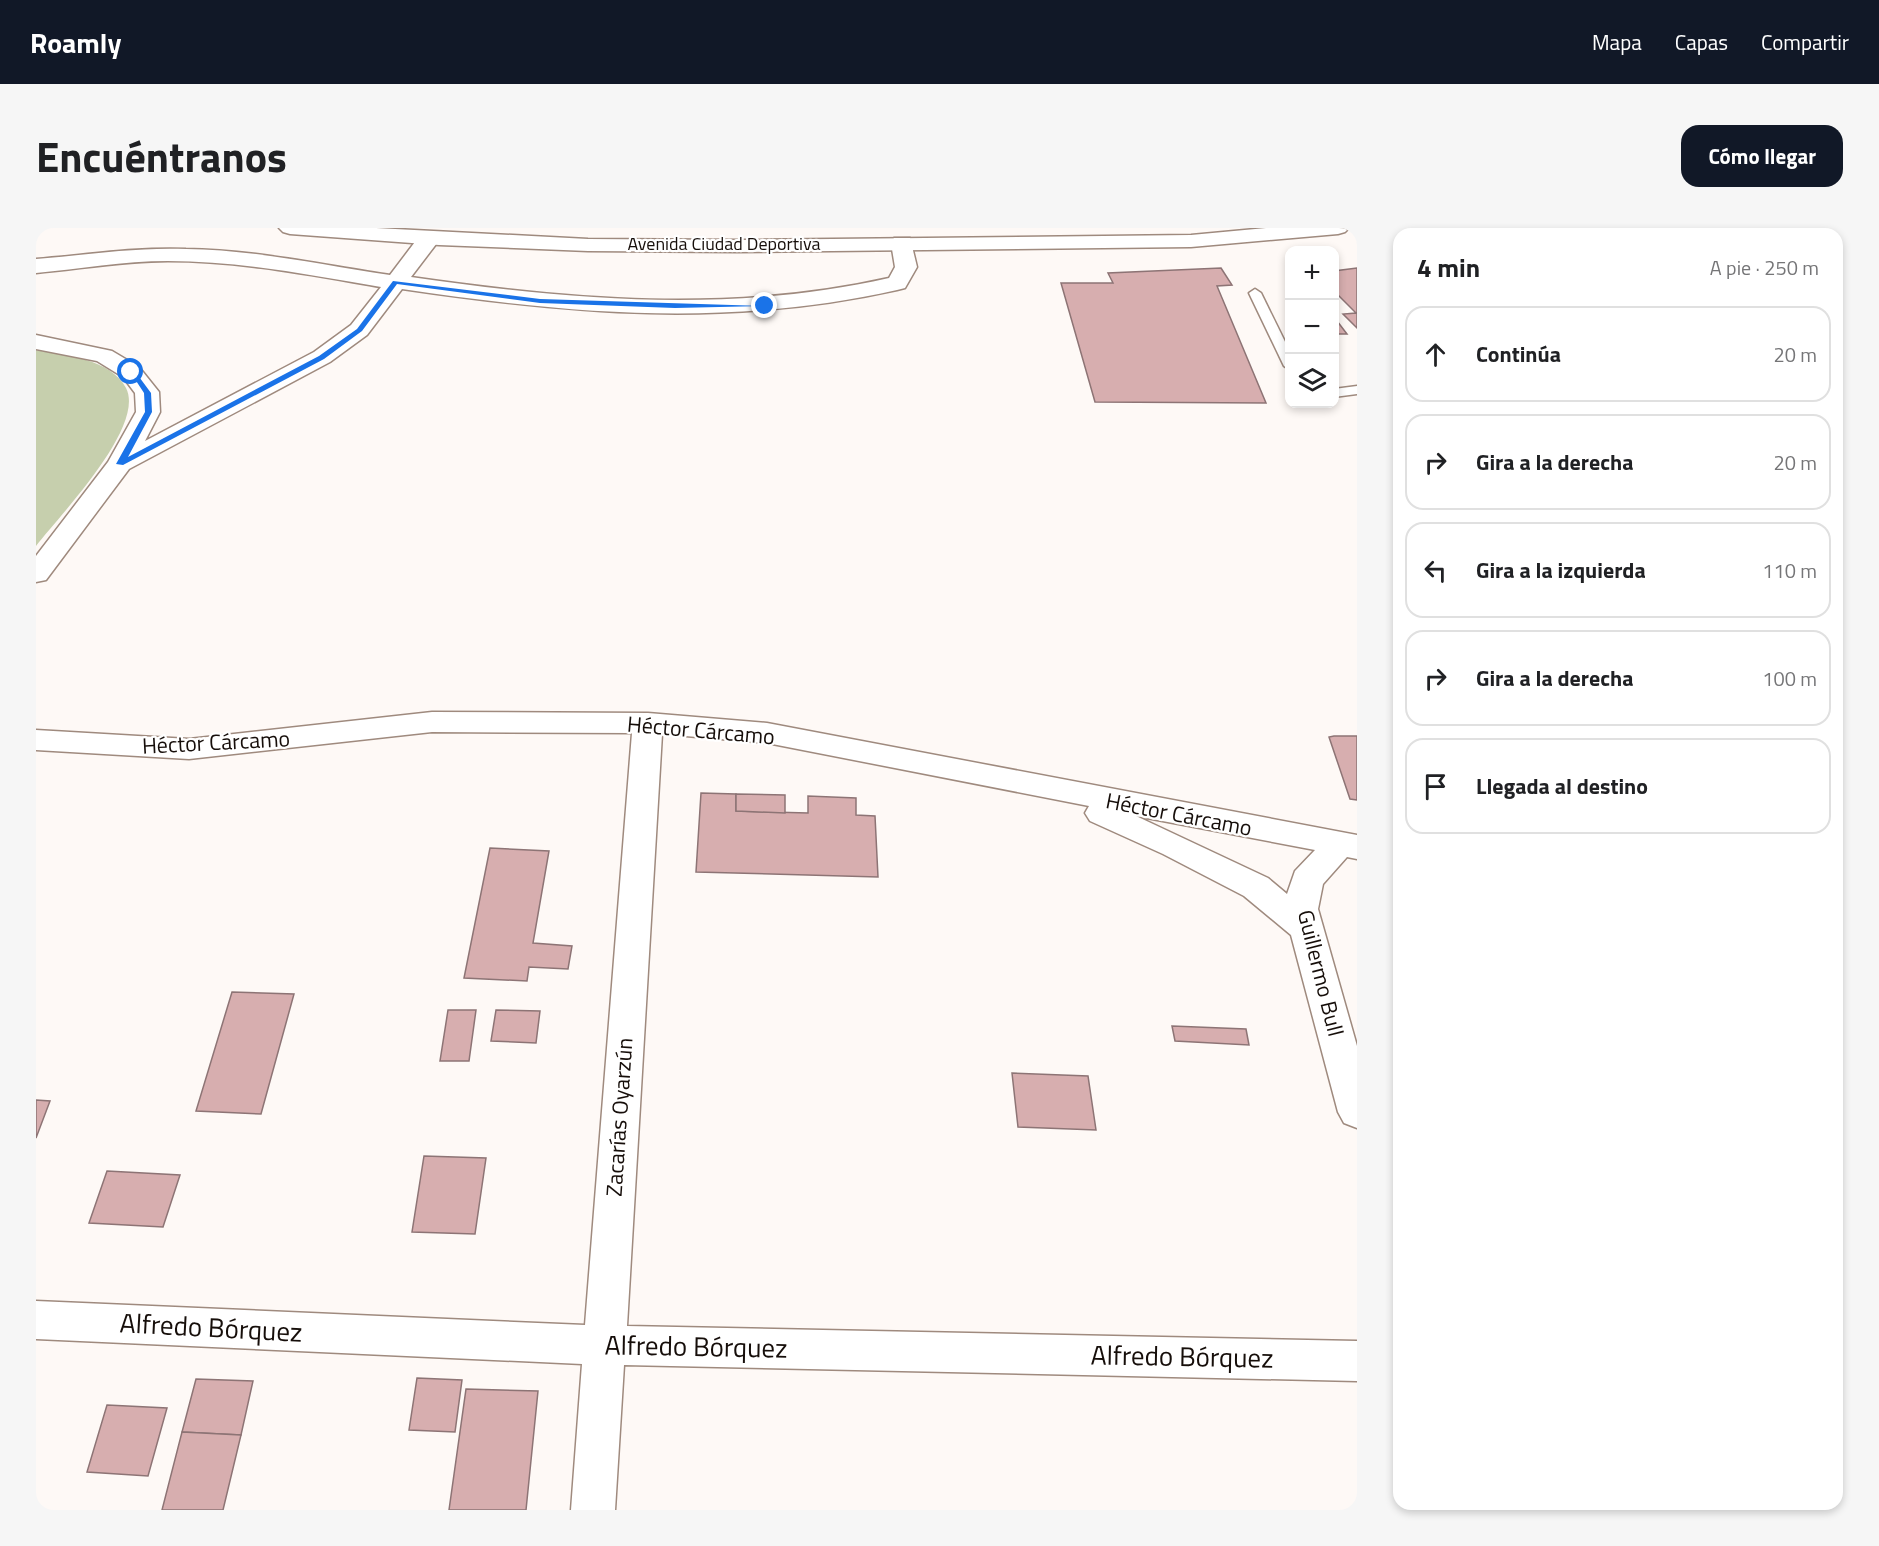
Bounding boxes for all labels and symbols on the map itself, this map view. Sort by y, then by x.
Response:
street label: Avenida Ciudad Deportiva [627,230,821,257]
route end [751,292,777,318]
route start [117,358,143,384]
street label: Héctor Cárcamo [626,707,776,753]
street label: Héctor Cárcamo [141,721,291,763]
street label: Héctor Cárcamo [1103,783,1255,845]
street label: Guillermo Bull [1289,906,1353,1040]
street label: Zacarías Oyarzún [596,1036,642,1198]
street label: Alfredo Bórquez [119,1301,303,1352]
street label: Alfredo Bórquez [604,1323,788,1368]
street label: Alfredo Bórquez [1090,1333,1274,1378]

